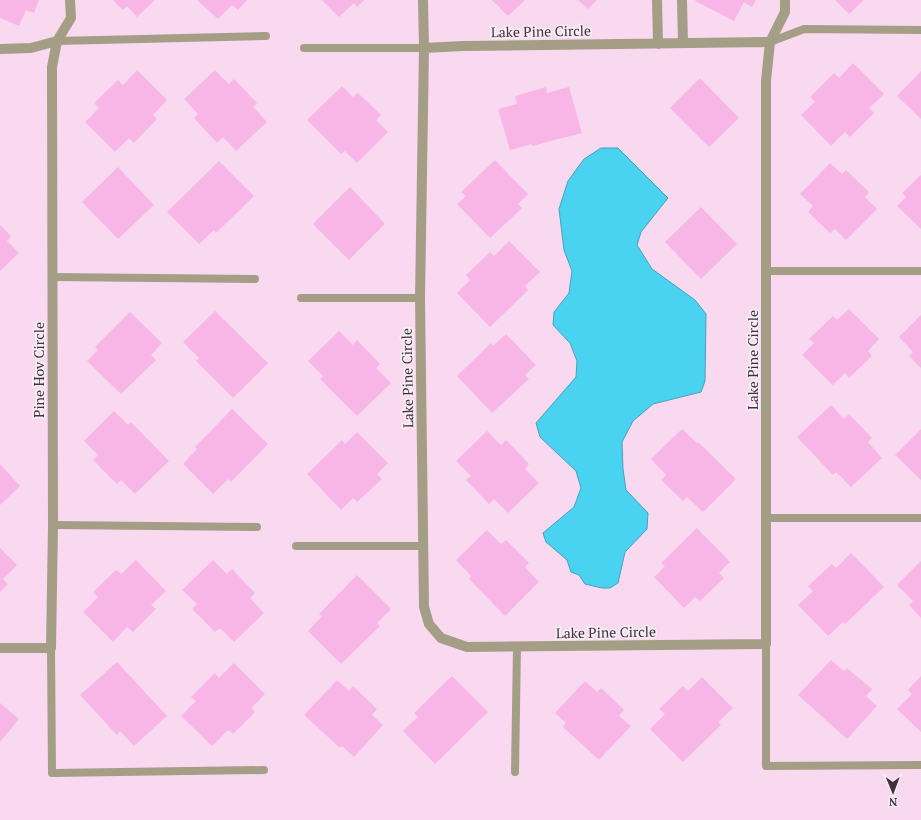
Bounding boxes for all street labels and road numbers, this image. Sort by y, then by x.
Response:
street label: Lake Pine Circle [491,21,591,41]
street label: Lake Pine Circle [743,310,762,410]
street label: Pine Hov Circle [29,322,48,418]
street label: Lake Pine Circle [397,328,417,428]
street label: Lake Pine Circle [556,622,656,642]

